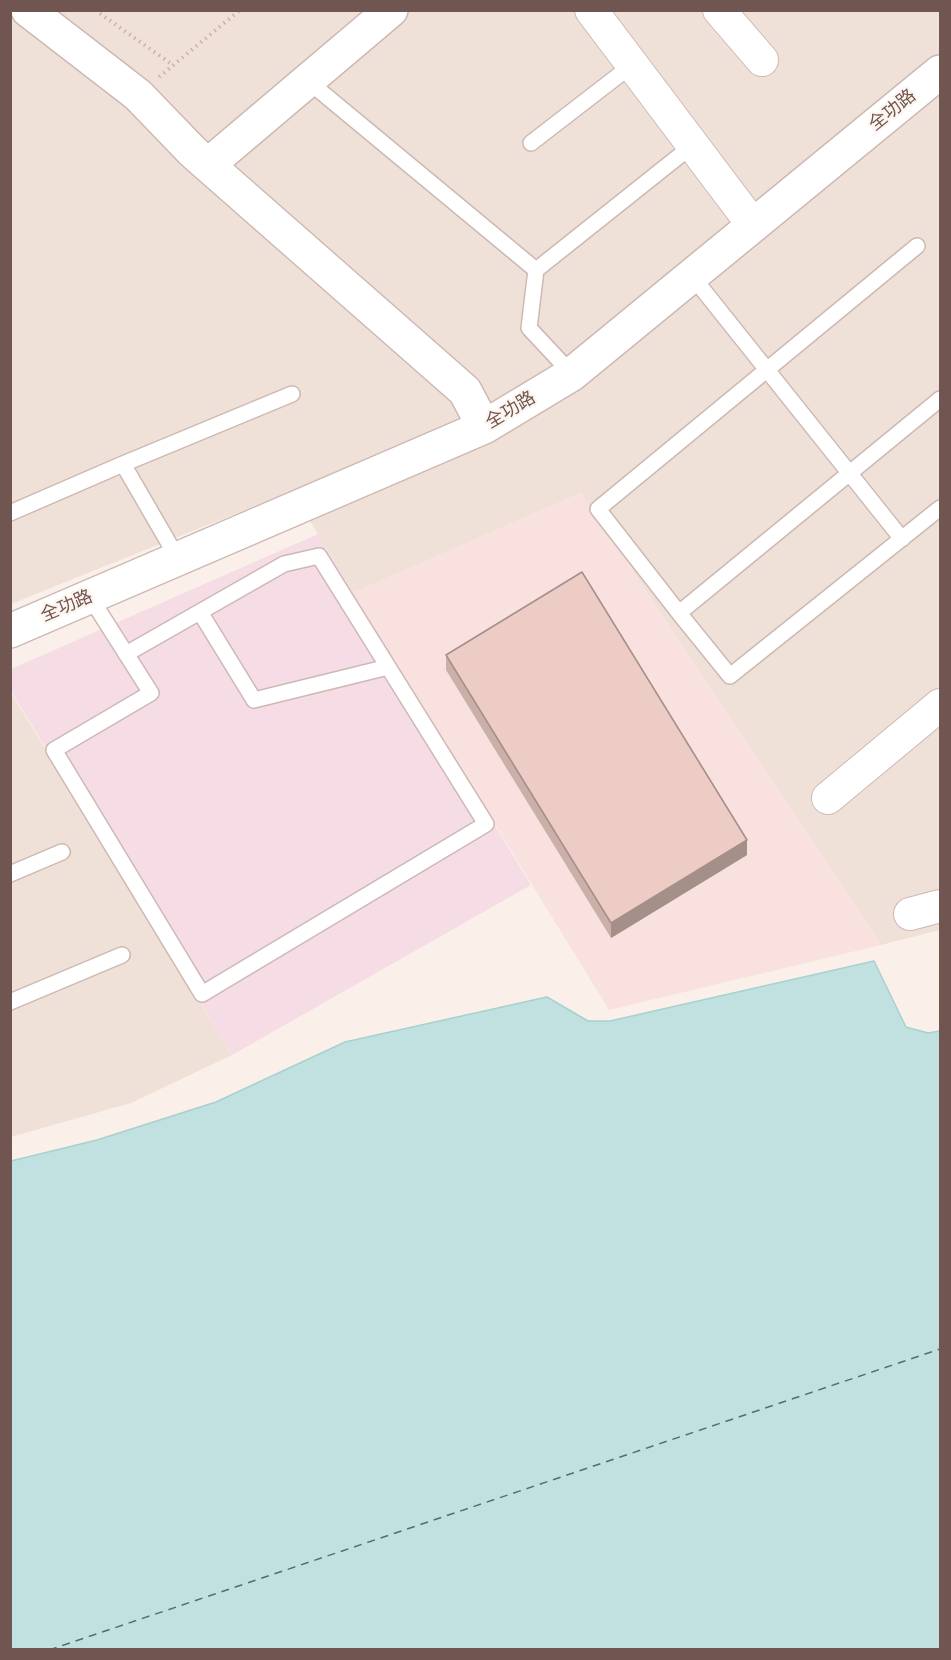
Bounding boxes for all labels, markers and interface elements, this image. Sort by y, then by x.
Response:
street label: 全功路 [865,86,921,136]
street label: 全功路 [482,388,540,434]
street label: 全功路 [38,587,96,627]

